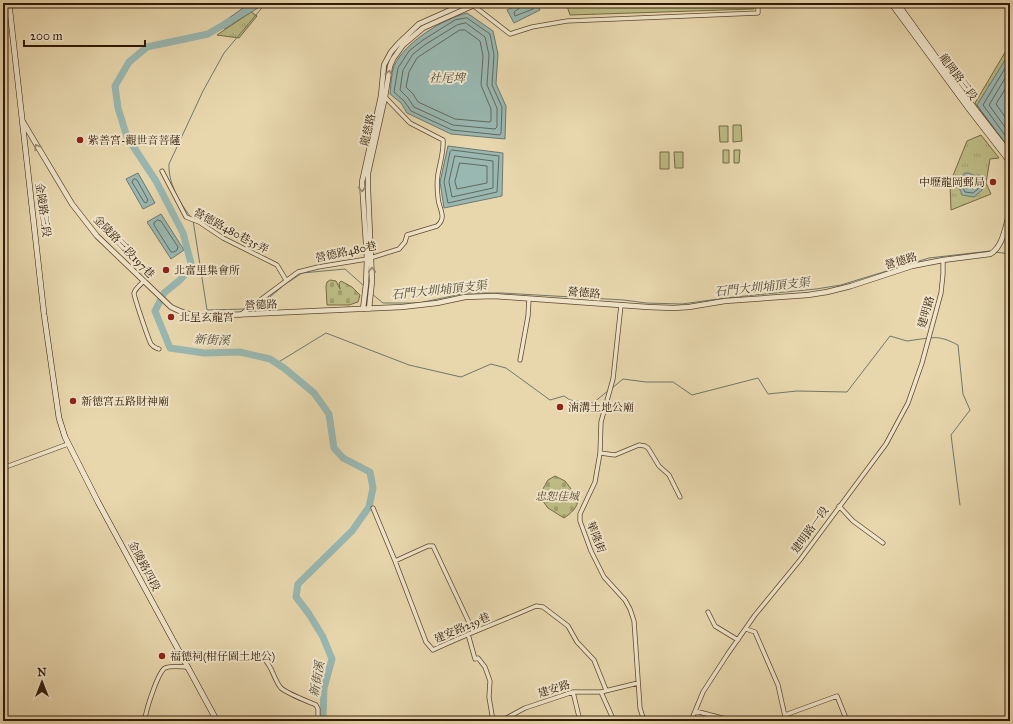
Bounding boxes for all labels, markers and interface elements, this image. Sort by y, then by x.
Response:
scale bar [24,22,145,48]
text: 200 m [30,29,63,43]
street label: 龍岡路三段 [936,51,980,103]
one-way arrow [384,69,393,76]
water label: 社尾埤 [429,71,467,85]
street label: 龍慈路 [358,112,378,148]
place label: 紫善宮-觀世音菩薩 [88,134,181,147]
marker: 紫善宮-觀世音菩薩 [75,135,85,145]
one-way arrow [35,144,42,151]
place label: 中壢龍岡郵局 [919,176,985,189]
marker: 中壢龍岡郵局 [988,177,998,187]
street label: 金陵路三段 [33,182,53,238]
one-way arrow [358,186,367,192]
street label: 營德路480巷35弄 [191,206,271,256]
street label: 金陵路三段197巷 [91,213,157,281]
street label: 營德路480巷 [314,239,378,265]
street label: 營德路 [883,250,919,272]
place label: 北富里集會所 [174,264,240,277]
marker: 北富里集會所 [161,265,171,275]
one-way arrow [368,267,376,273]
water label: 石門大圳埔頂支渠 [714,275,812,299]
water label: 石門大圳埔頂支渠 [391,278,489,302]
street label: 營德路 [567,285,601,301]
street label: 建明路 [915,294,937,330]
street label: 營德路 [244,298,278,312]
place label: 北星玄龍宮 [179,311,234,324]
marker: 北星玄龍宮 [166,312,176,322]
water label: 新街溪 [194,332,232,348]
place label: 新德宮五路財神廟 [81,395,169,408]
marker: 新德宮五路財神廟 [68,396,78,406]
place label: 湳溝土地公廟 [568,401,634,414]
marker: 湳溝土地公廟 [555,402,565,412]
park label: 忠恕佳城 [535,490,581,503]
street label: 建明路一段 [789,504,831,556]
street label: 華隆街 [584,519,608,555]
street label: 金陵路四段 [125,539,163,593]
street label: 建安路239巷 [432,610,492,646]
place label: 福德祠(柑仔園土地公) [170,650,275,663]
marker: 福德祠(柑仔園土地公) [157,651,167,661]
water label: 新街溪 [307,658,327,698]
north arrow [22,662,62,702]
text: N [37,666,47,679]
street label: 建安路 [536,678,572,700]

